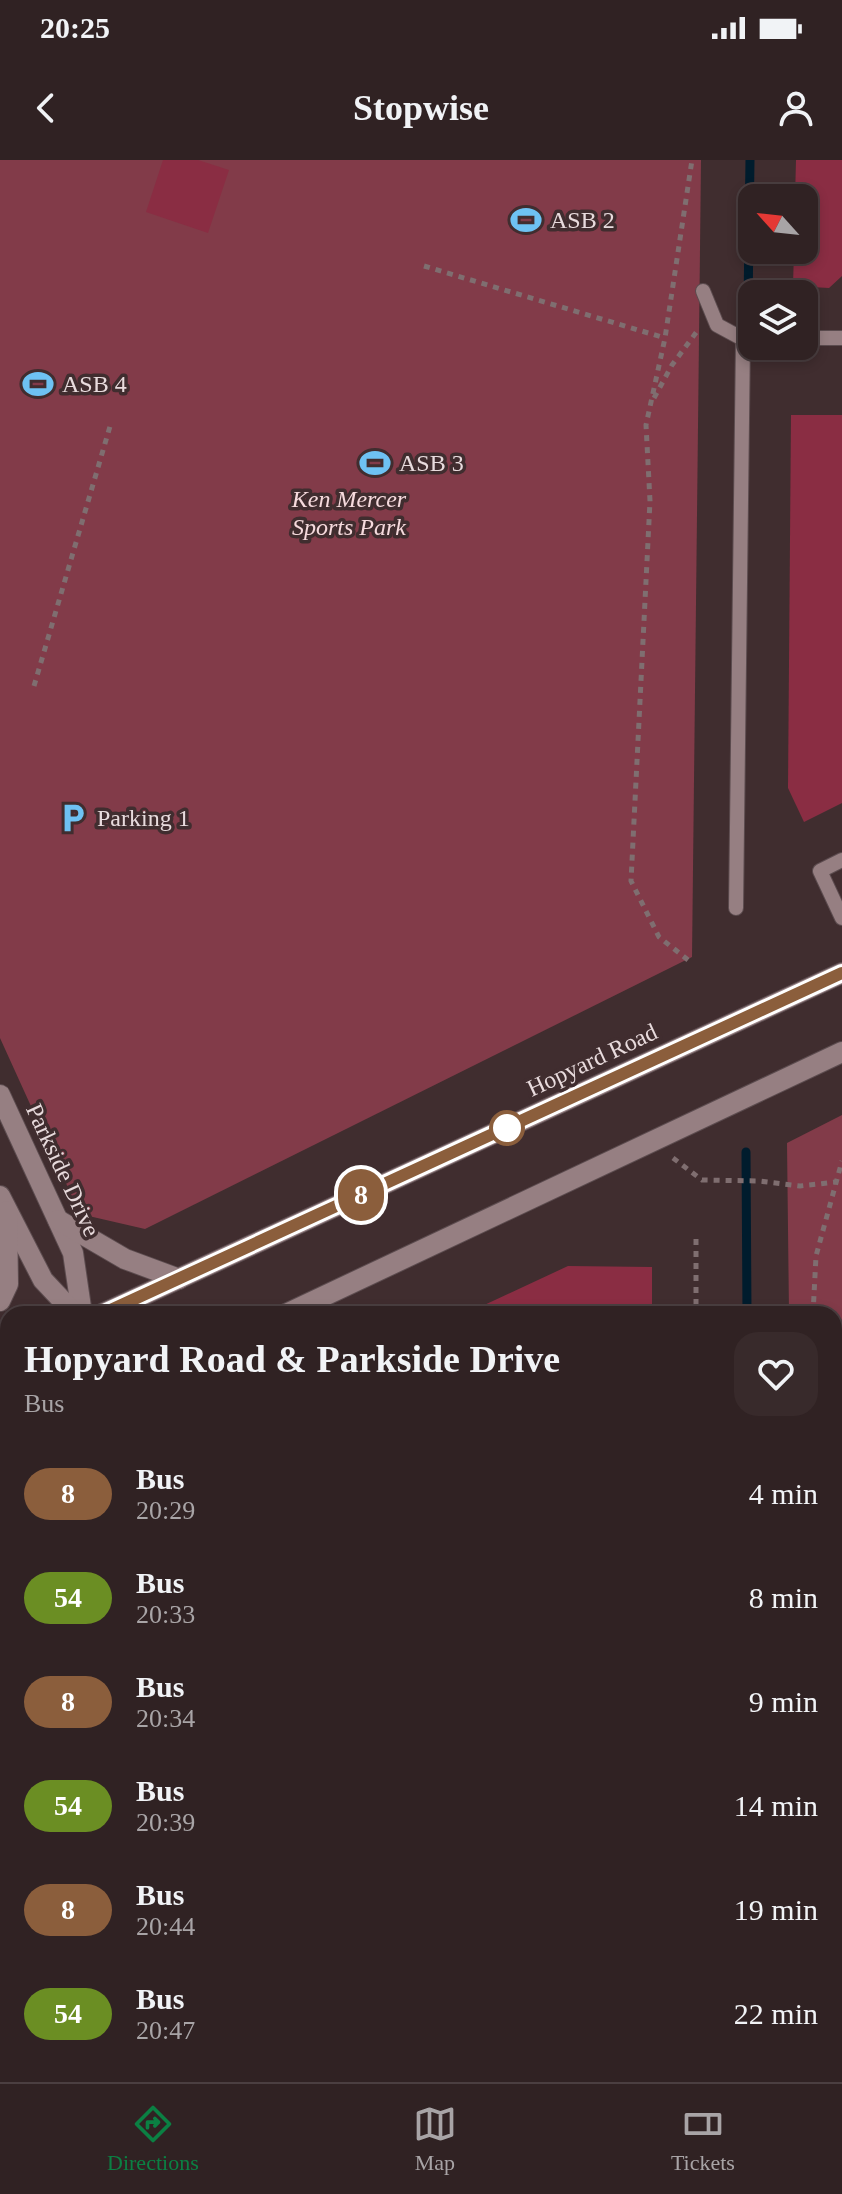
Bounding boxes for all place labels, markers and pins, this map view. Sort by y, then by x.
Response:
sports icon: ASB 2 [509,203,543,237]
place label: ASB 2 [550,207,615,233]
sports icon: ASB 4 [21,367,55,401]
place label: ASB 4 [62,371,127,397]
sports icon: ASB 3 [358,446,392,480]
place label: ASB 3 [399,450,464,476]
parking icon: Parking 1 [56,801,90,835]
place label: Parking 1 [97,805,190,831]
unlabelled marker [490,1111,524,1145]

